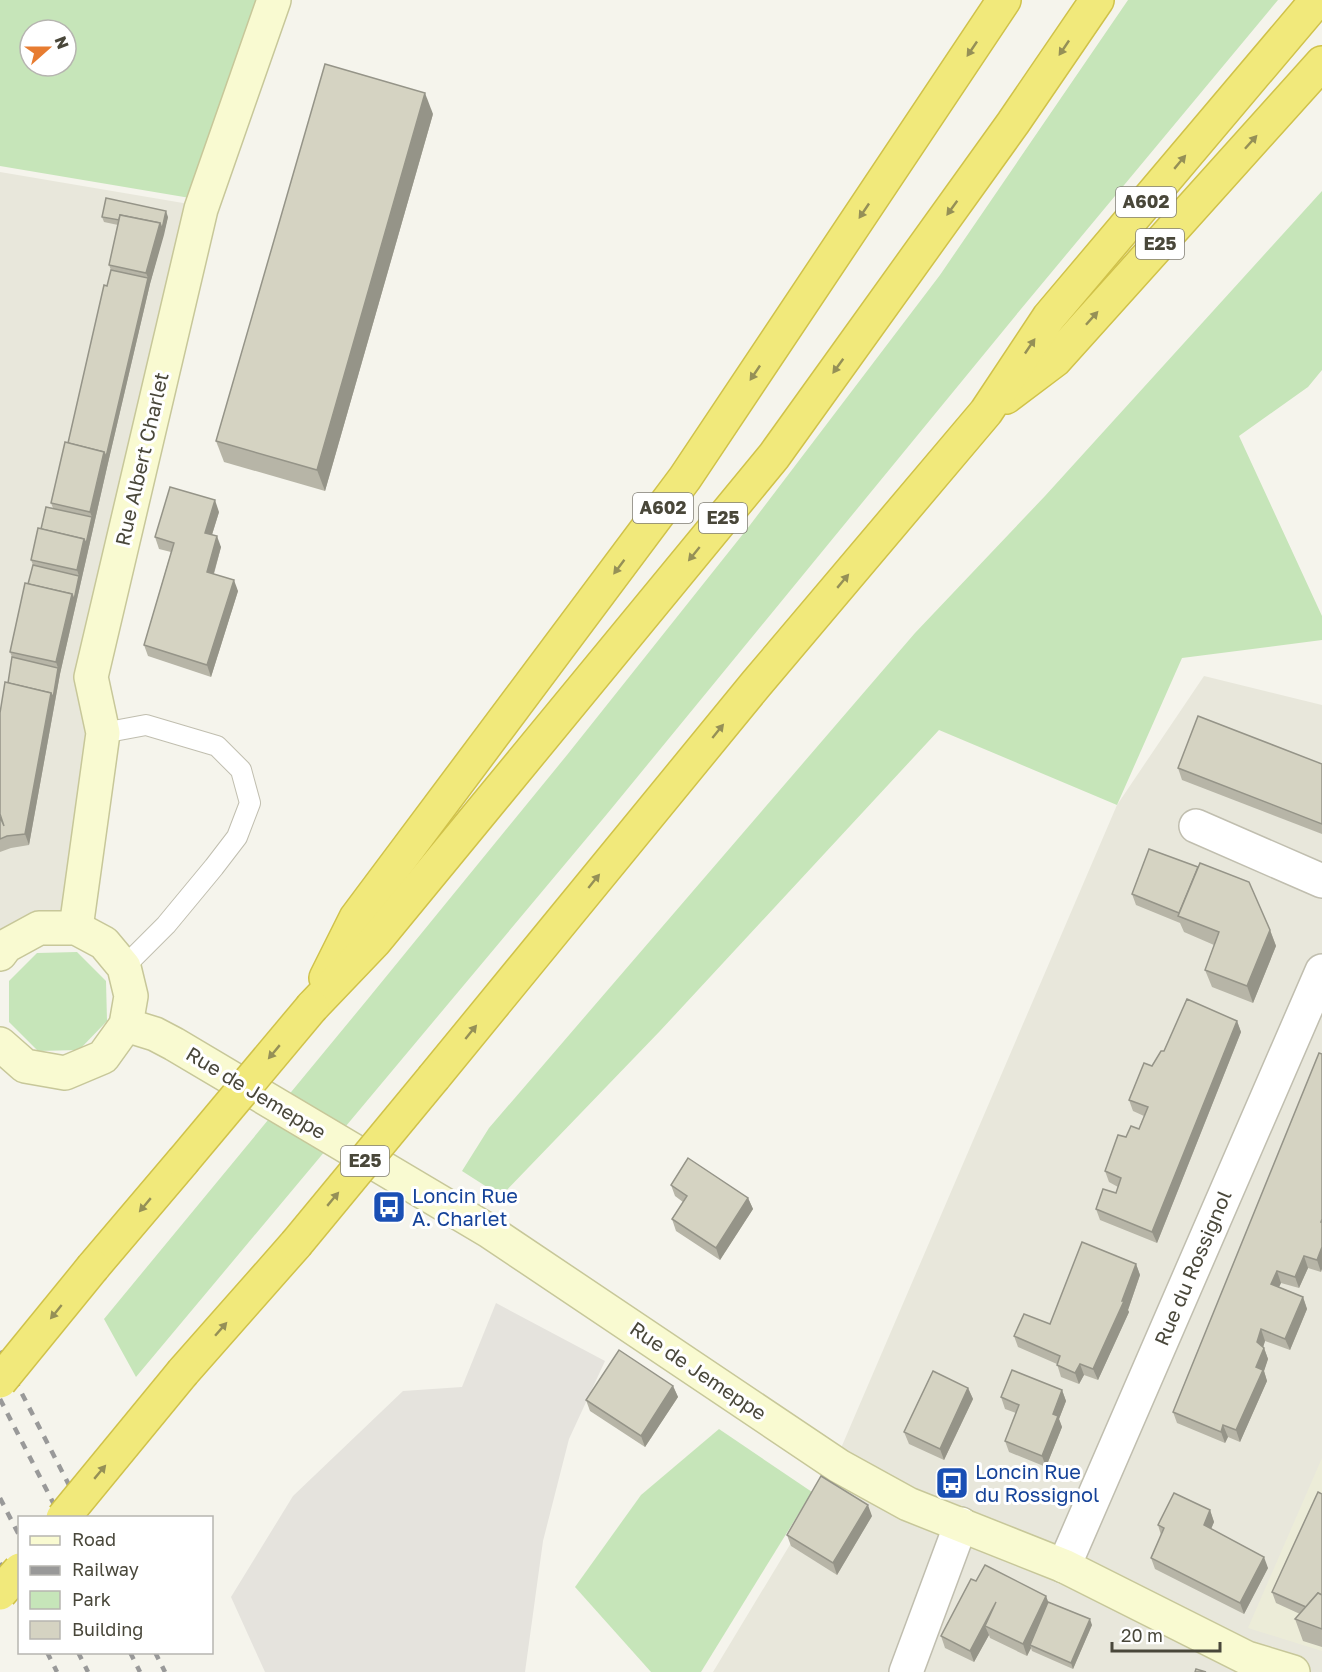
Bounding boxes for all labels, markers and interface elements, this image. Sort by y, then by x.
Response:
north arrow [18,18,78,78]
text: N [50,33,74,52]
one-way arrow [966,40,978,56]
one-way arrow [1058,40,1070,56]
one-way arrow [1244,135,1257,150]
one-way arrow [1173,154,1186,170]
road number: A602 [1116,187,1176,217]
one-way arrow [946,199,958,215]
one-way arrow [858,203,869,219]
road number: E25 [1136,229,1184,259]
one-way arrow [1085,311,1099,326]
one-way arrow [1024,338,1035,354]
one-way arrow [832,358,844,374]
one-way arrow [750,365,761,381]
street label: Rue Albert Charlet [109,370,173,548]
road number: A602 [633,493,693,523]
road number: E25 [699,503,747,533]
one-way arrow [687,546,700,562]
one-way arrow [613,559,625,574]
one-way arrow [836,574,849,589]
one-way arrow [711,724,724,739]
one-way arrow [588,874,600,889]
one-way arrow [464,1024,477,1040]
street label: Rue de Jemeppe [182,1041,331,1143]
one-way arrow [268,1044,281,1060]
road number: E25 [341,1146,389,1176]
place label: Loncin Rue A. Charlet [412,1183,518,1230]
street label: Rue du Rossignol [1149,1186,1236,1349]
bus stop icon: Loncin Rue A. Charlet [371,1189,407,1225]
one-way arrow [326,1192,339,1207]
one-way arrow [139,1197,152,1212]
one-way arrow [50,1305,62,1320]
street label: Rue de Jemeppe [626,1316,771,1425]
one-way arrow [214,1321,228,1336]
place label: Loncin Rue du Rossignol [975,1459,1099,1506]
one-way arrow [93,1465,106,1480]
bus stop icon: Loncin Rue du Rossignol [934,1465,970,1501]
legend [18,1516,213,1654]
text: Road [72,1528,116,1550]
text: Railway [72,1558,139,1580]
text: Park [72,1588,111,1610]
scale bar [1112,1615,1220,1653]
text: Building [72,1618,143,1640]
text: 20 m [1121,1624,1163,1646]

